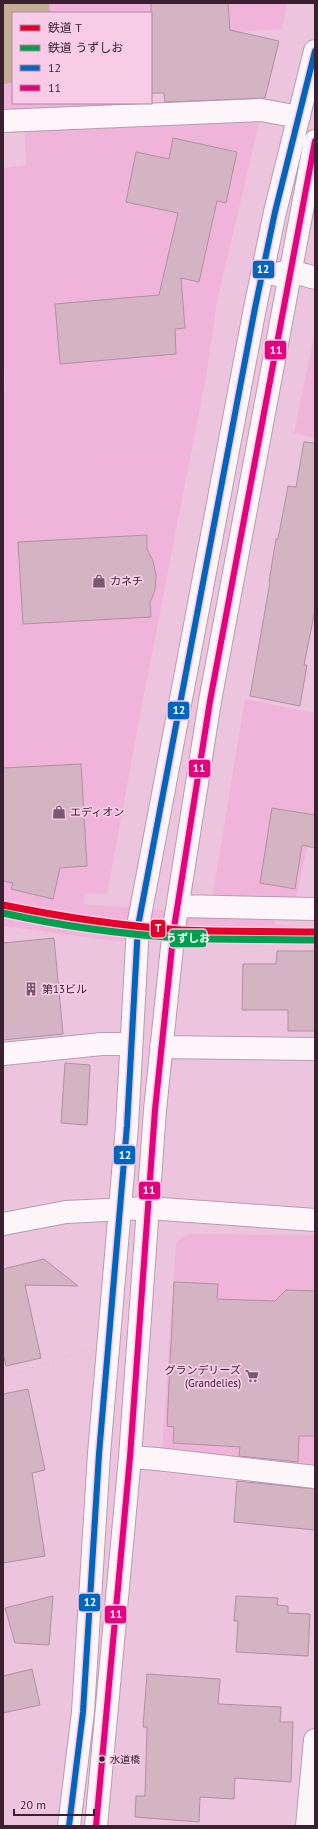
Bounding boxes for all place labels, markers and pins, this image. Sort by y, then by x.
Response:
shop icon: カネチ [91,573,107,589]
place label: カネチ [110,574,143,588]
shop icon: エディオン [51,804,67,820]
place label: エディオン [70,805,124,819]
building icon: 第13ビル [23,981,39,997]
place label: 第13ビル [42,982,87,996]
place label: グランデリーズ (Grandelies) [165,1363,241,1390]
supermarket icon: グランデリーズ (Grandelies) [244,1368,260,1384]
place label: 水道橋 [110,1753,140,1766]
marker: 水道橋 [97,1754,107,1764]

